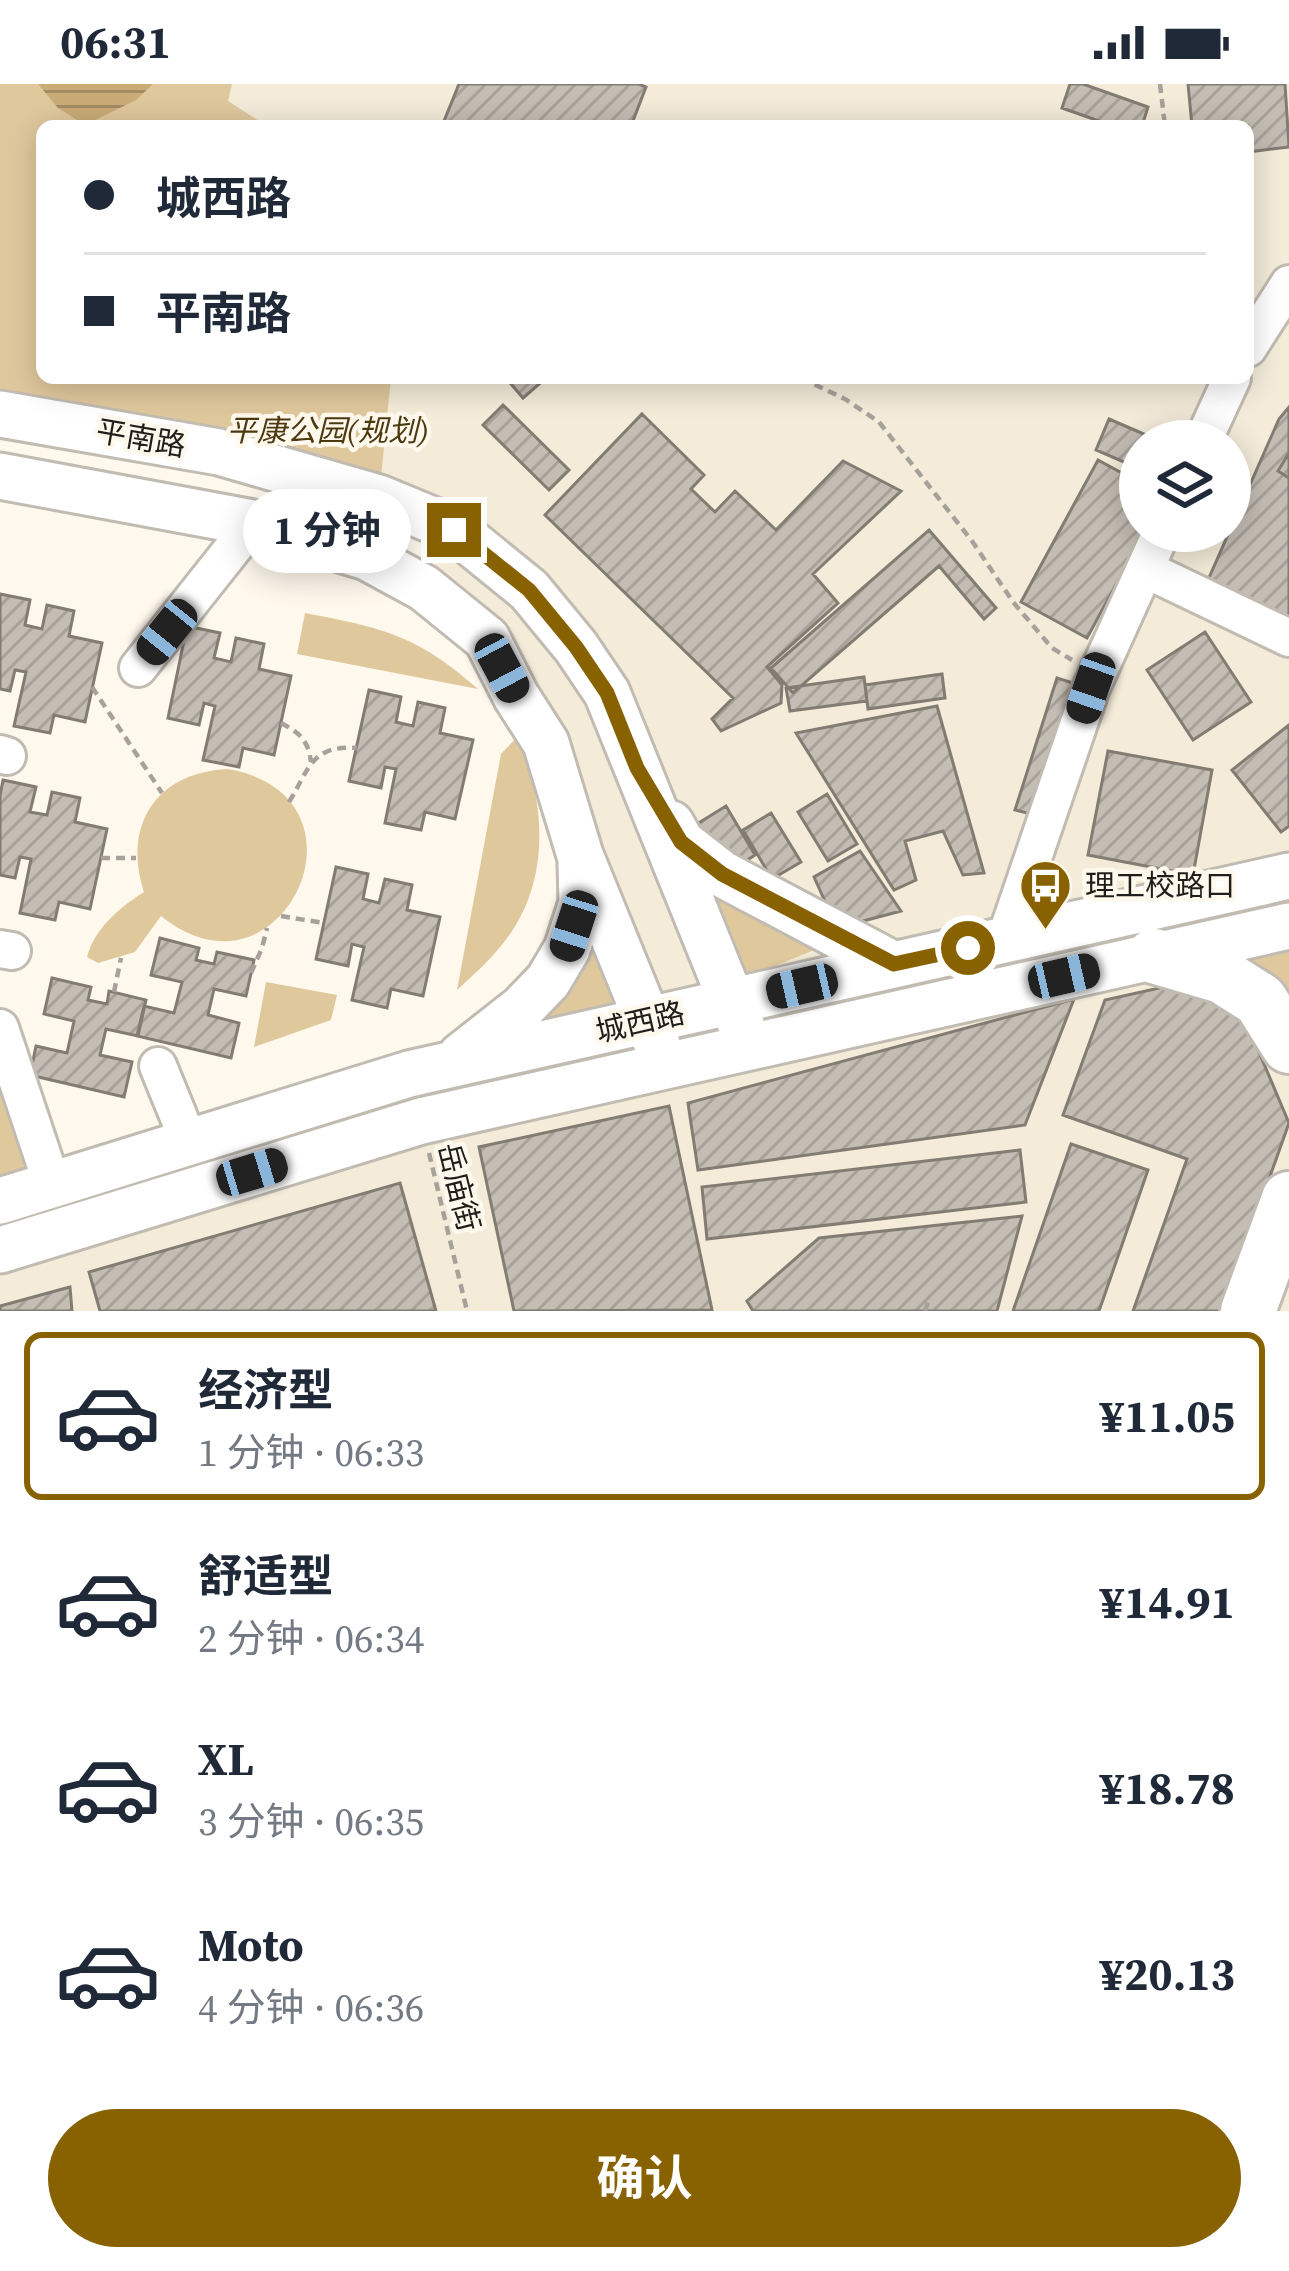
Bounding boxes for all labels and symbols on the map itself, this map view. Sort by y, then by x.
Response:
street label: 平南路 [93,410,189,466]
park label: 平康公园(规划) [227,410,429,451]
callout: 1 分钟 [244,488,412,572]
route end [427,503,481,557]
car [130,593,204,671]
car [469,628,535,708]
car [1062,648,1120,728]
bus stop icon: 理工校路口 [1018,857,1074,931]
place label: 理工校路口 [1085,865,1235,906]
car [546,886,602,966]
route start [941,921,995,975]
car [1025,950,1103,1002]
car [763,960,841,1012]
street label: 城西路 [592,992,688,1052]
street label: 岳庙街 [428,1138,490,1236]
car [212,1144,292,1200]

